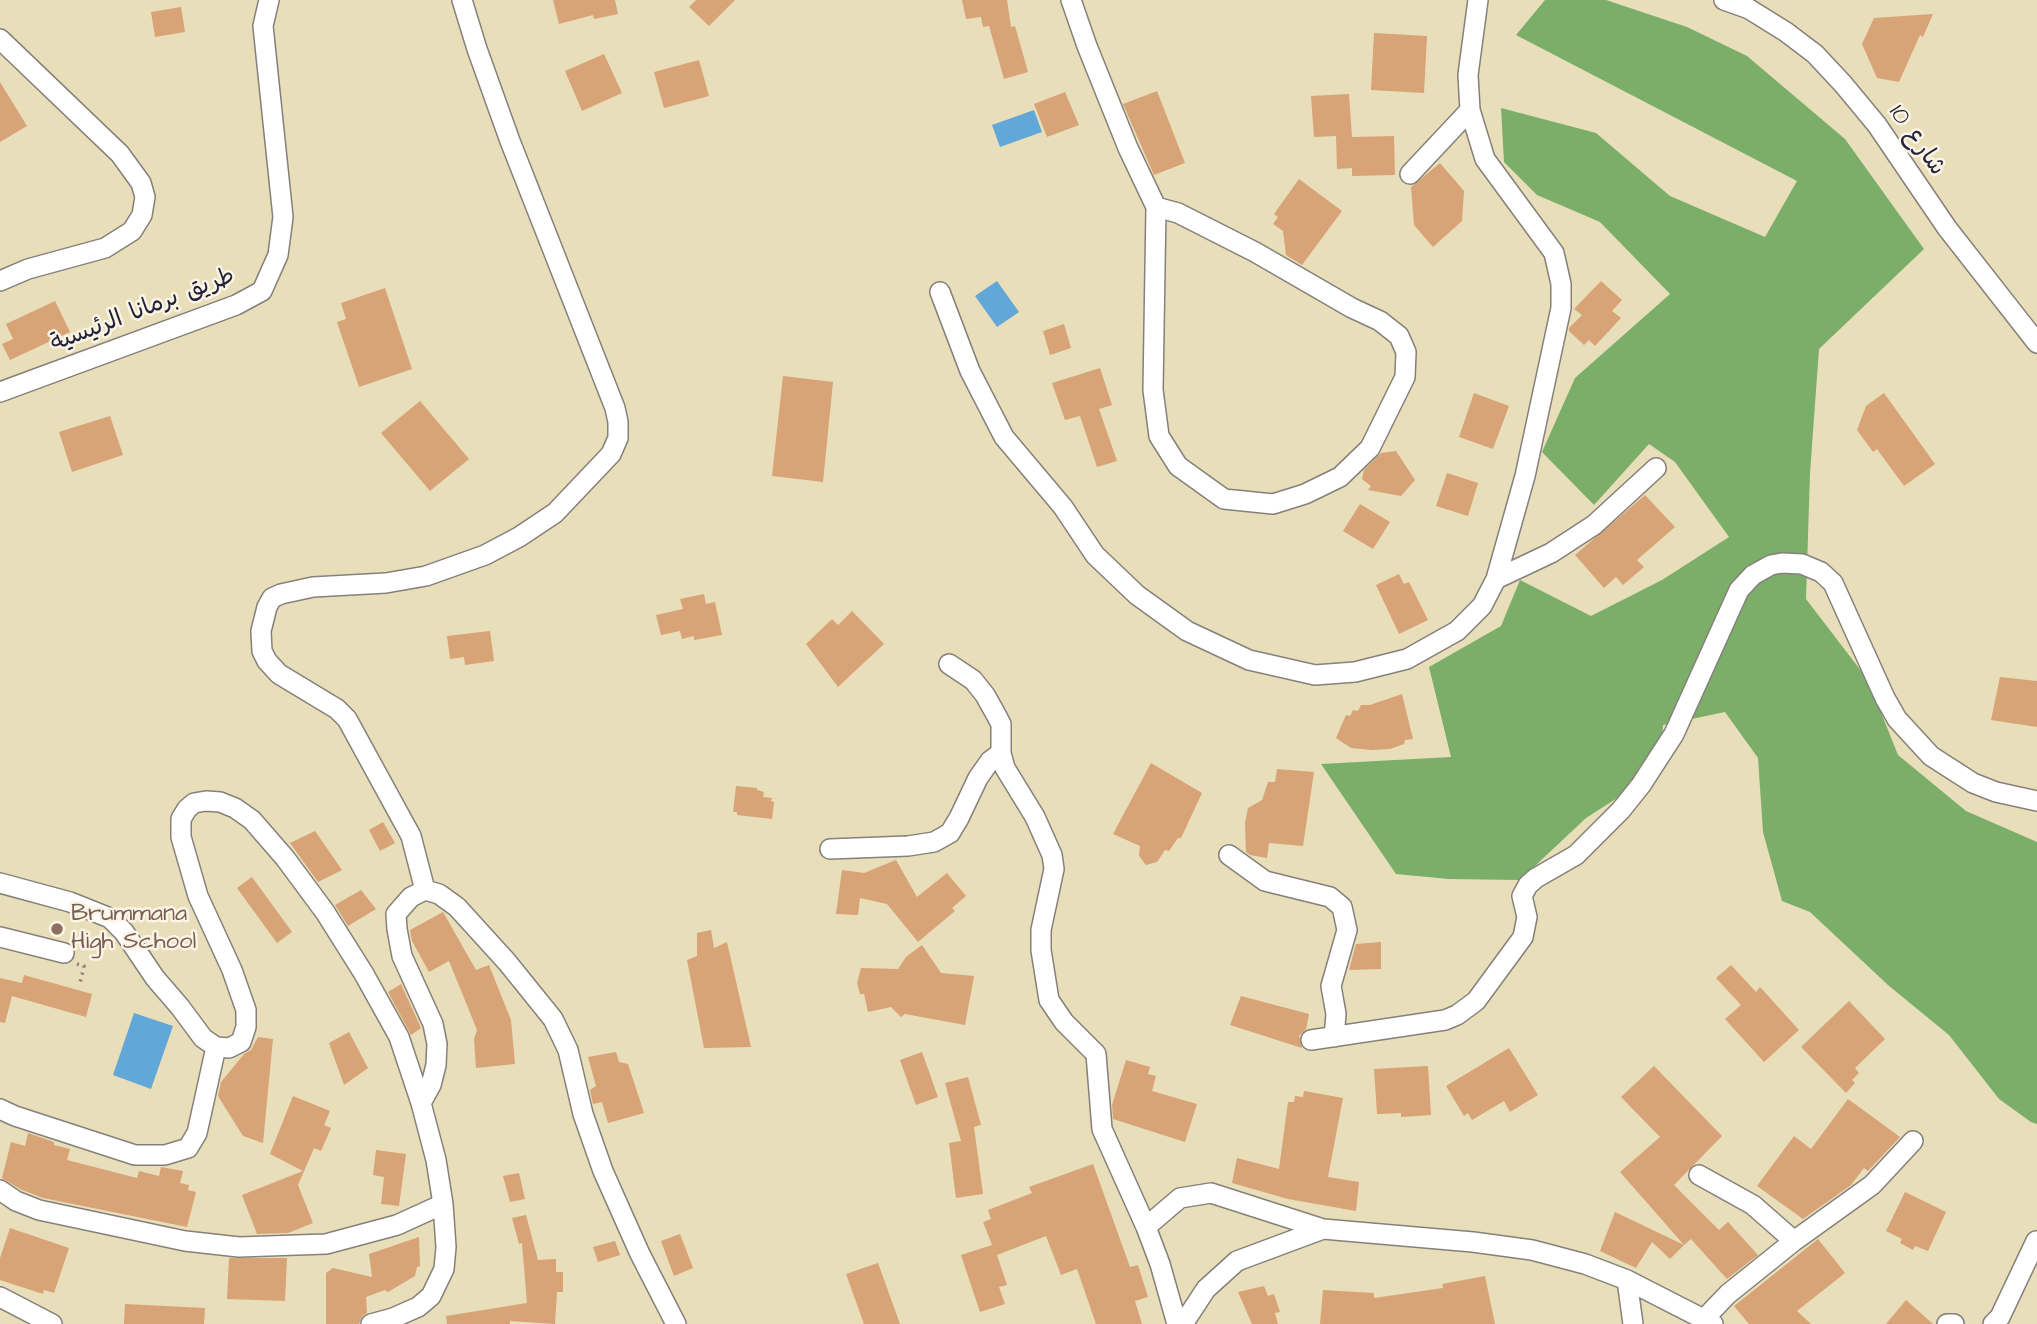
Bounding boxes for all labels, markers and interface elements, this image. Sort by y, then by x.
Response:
street label: شارع 10 [1881,100,1951,182]
street label: طريق برمانا الرئيسية [47,263,239,359]
place label: Brummana High School [71,901,196,957]
marker: Brummana High School [49,921,65,937]

